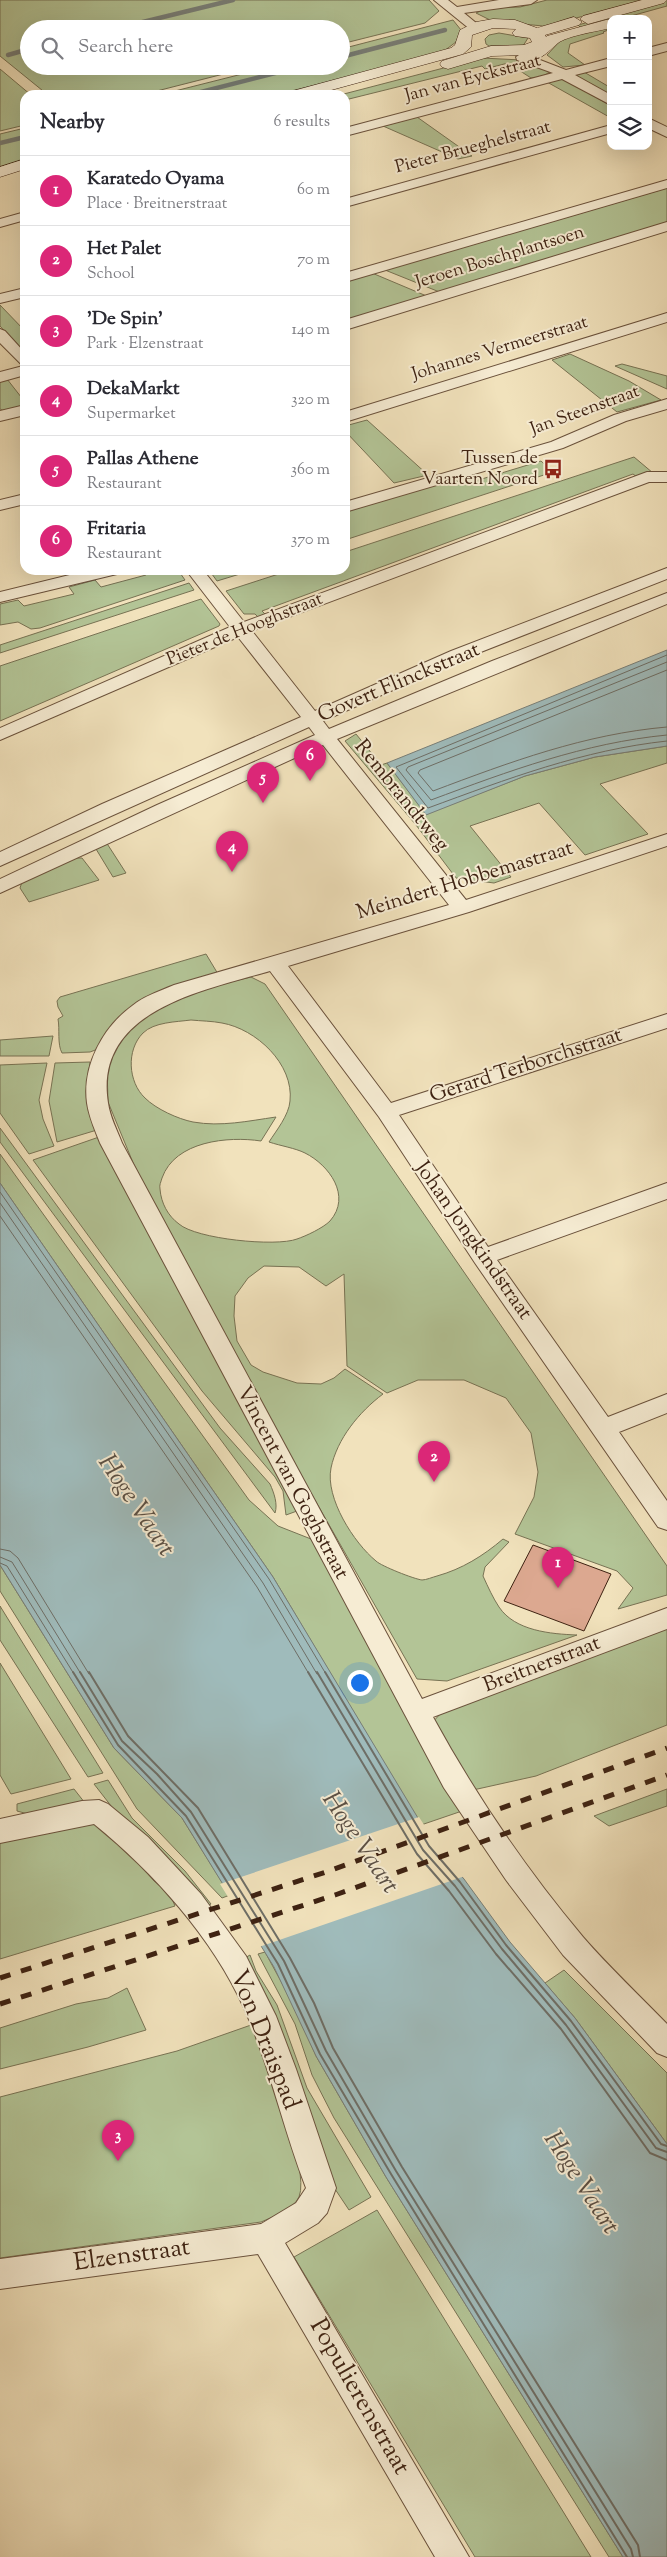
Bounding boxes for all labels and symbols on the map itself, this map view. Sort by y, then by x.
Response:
street label: Jan van Eyckstraat [401,48,544,110]
street label: Pieter Brueghelstraat [392,115,554,181]
street label: Jeroen Boschplantsoen [411,220,588,296]
street label: Johannes Vermeerstraat [408,310,591,388]
street label: Jan Steenstraat [526,379,643,443]
place label: Tussen de Vaarten Noord [422,446,538,493]
bus stop icon: Tussen de Vaarten Noord [542,458,564,480]
street label: Pieter de Hooghstraat [163,587,327,673]
street label: Govert Flinckstraat [313,635,485,731]
street label: Rembrandtweg [346,733,456,859]
pin: 6 [294,740,326,781]
pin: 5 [247,762,279,803]
pin: 4 [216,831,248,872]
street label: Meindert Hobbemastraat [353,834,577,928]
street label: Gerard Terborchstraat [426,1021,626,1111]
street label: Johan Jongkindstraat [406,1155,539,1326]
street label: Vincent van Goghstraat [228,1381,356,1585]
pin: 2 [418,1441,450,1482]
water label: Hoge Vaart [88,1447,184,1565]
pin: 1 [542,1547,574,1588]
street label: Breitnerstraat [479,1629,605,1701]
your location [347,1670,373,1696]
water label: Hoge Vaart [312,1784,408,1902]
street label: Von Draispad [220,1965,308,2115]
pin: 3 [102,2120,134,2161]
water label: Hoge Vaart [534,2124,628,2242]
street label: Elzenstraat [72,2230,193,2282]
street label: Populierenstraat [300,2312,419,2482]

